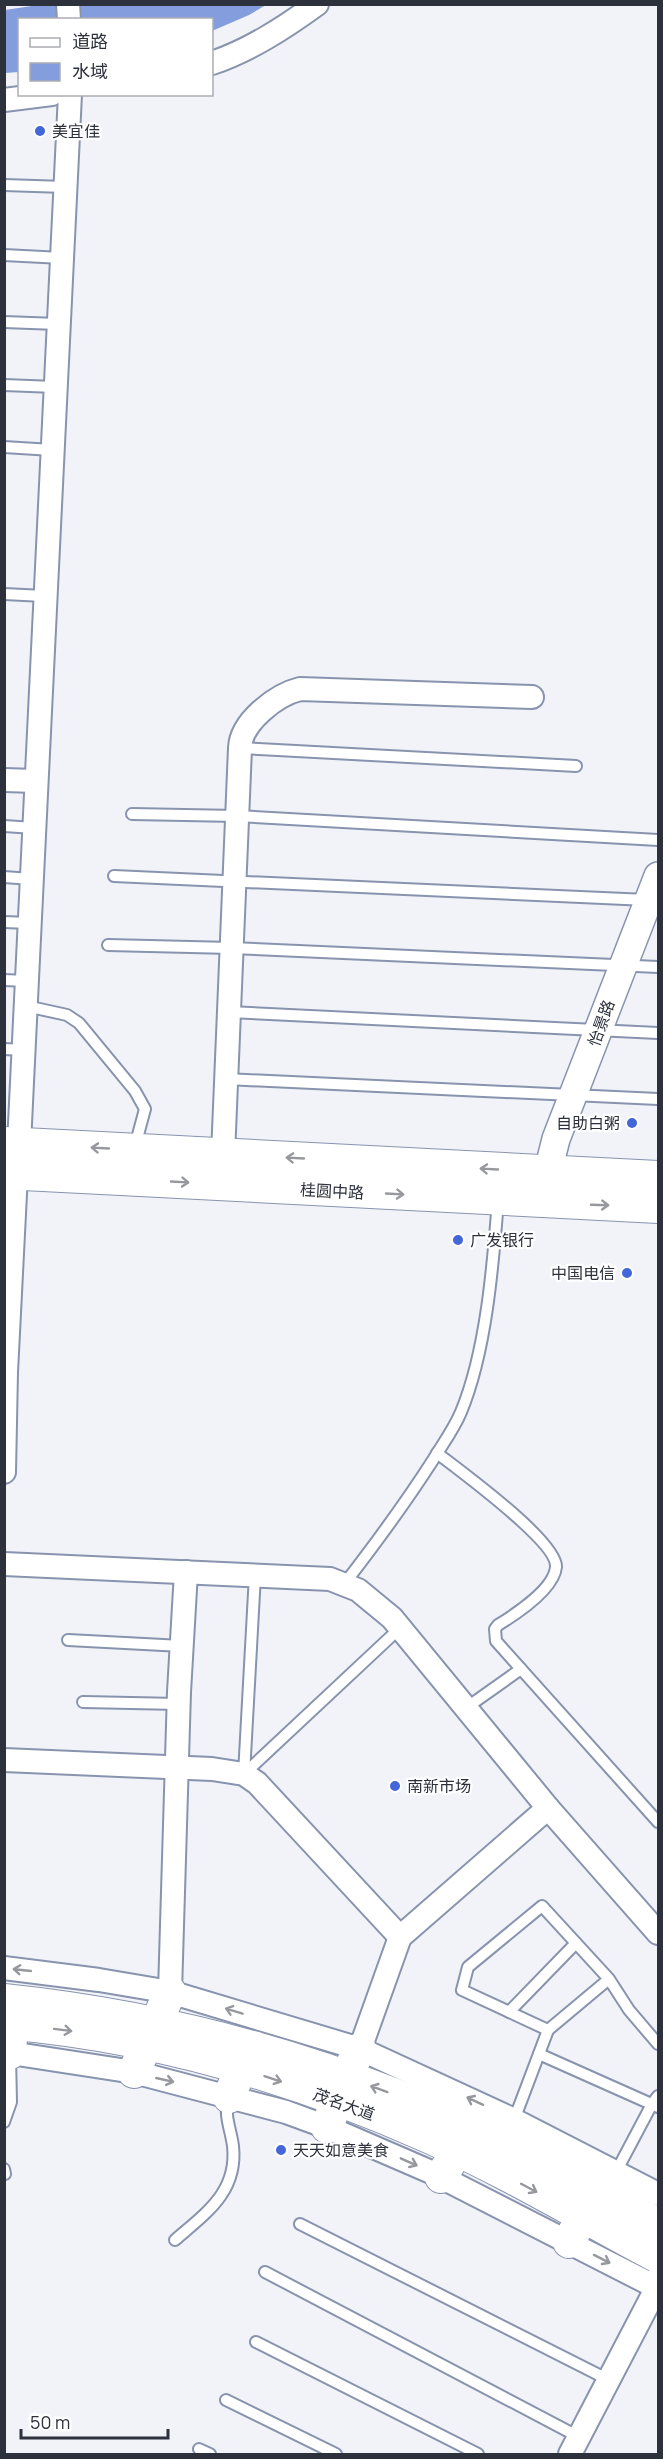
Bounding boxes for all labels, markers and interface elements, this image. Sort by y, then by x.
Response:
legend [18,18,213,96]
text: 道路 [72,29,108,53]
text: 水域 [72,59,108,83]
place label: 美宜佳 [52,120,100,142]
marker: 美宜佳 [33,124,47,138]
street label: 怡景路 [582,997,620,1049]
place label: 自助白粥 [556,1112,620,1134]
marker: 自助白粥 [625,1116,639,1130]
one-way arrow [91,1143,111,1154]
one-way arrow [285,1153,305,1164]
one-way arrow [480,1163,500,1174]
one-way arrow [169,1177,189,1188]
street label: 桂圆中路 [299,1178,365,1204]
one-way arrow [385,1189,405,1200]
one-way arrow [590,1200,610,1211]
place label: 广发银行 [470,1229,534,1251]
marker: 广发银行 [451,1233,465,1247]
place label: 中国电信 [551,1262,615,1284]
marker: 中国电信 [620,1266,634,1280]
place label: 南新市场 [407,1775,471,1797]
marker: 南新市场 [388,1779,402,1793]
one-way arrow [13,1964,33,1975]
one-way arrow [225,2005,244,2016]
one-way arrow [52,2025,72,2036]
one-way arrow [156,2074,175,2086]
one-way arrow [263,2074,282,2085]
one-way arrow [371,2082,389,2093]
street label: 茂名大道 [310,2083,378,2125]
one-way arrow [467,2095,485,2107]
place label: 天天如意美食 [293,2139,389,2161]
marker: 天天如意美食 [274,2143,288,2157]
one-way arrow [400,2157,418,2168]
one-way arrow [519,2183,537,2194]
one-way arrow [593,2254,611,2266]
scale bar [21,2402,168,2440]
text: 50 m [30,2410,70,2434]

